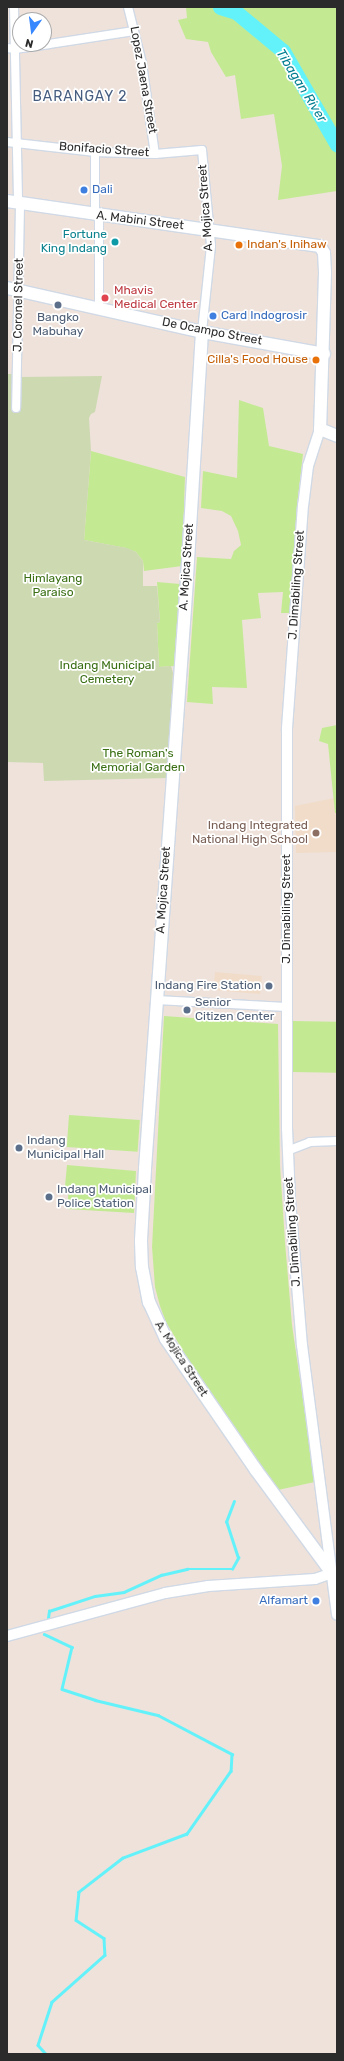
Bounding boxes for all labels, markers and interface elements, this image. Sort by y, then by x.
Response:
north arrow [12,12,52,52]
street label: Lopez Jaena Street [126,25,160,135]
text: N [24,36,35,50]
water label: Tibagan River [272,47,330,125]
district label: BARANGAY 2 [32,89,128,105]
street label: Bonifacio Street [58,140,150,160]
street label: A. Mojica Street [196,164,216,252]
place label: Dali [92,183,113,197]
marker: Dali [79,185,89,195]
street label: A. Mabini Street [95,208,185,234]
place label: Fortune King Indang [41,228,107,256]
marker: Fortune King Indang [110,237,120,247]
place label: Indan's Inihaw [247,238,327,252]
marker: Indan's Inihaw [234,240,244,250]
street label: J. Coronel Street [11,258,27,352]
place label: Mhavis Medical Center [114,284,197,312]
marker: Mhavis Medical Center [99,292,111,304]
marker: Bangko Mabuhay [53,300,63,310]
place label: Card Indogrosir [221,309,307,323]
place label: Bangko Mabuhay [33,311,83,339]
marker: Card Indogrosir [208,311,218,321]
street label: De Ocampo Street [161,315,263,349]
place label: Cilla's Food House [207,353,308,367]
marker: Cilla's Food House [311,355,321,365]
street label: A. Mojica Street [177,523,197,611]
street label: J. Dimabiling Street [286,530,308,640]
park label: Himlayang Paraiso [24,572,82,600]
park label: Indang Municipal Cemetery [60,659,154,687]
park label: The Roman's Memorial Garden [91,747,185,775]
place label: Indang Integrated National High School [192,819,308,847]
marker: Indang Integrated National High School [311,828,321,838]
street label: A. Mojica Street [154,846,174,934]
street label: J. Dimabiling Street [280,854,294,964]
place label: Indang Fire Station [155,979,261,993]
marker: Indang Fire Station [264,981,274,991]
place label: Senior Citizen Center [195,996,274,1024]
marker: Senior Citizen Center [182,1005,192,1015]
place label: Indang Municipal Hall [27,1134,104,1162]
marker: Indang Municipal Hall [14,1143,24,1153]
street label: J. Dimabiling Street [282,1177,304,1287]
place label: Indang Municipal Police Station [57,1183,152,1211]
marker: Indang Municipal Police Station [44,1192,54,1202]
street label: A. Mojica Street [151,1318,211,1400]
place label: Alfamart [259,1594,308,1608]
marker: Alfamart [311,1596,321,1606]

